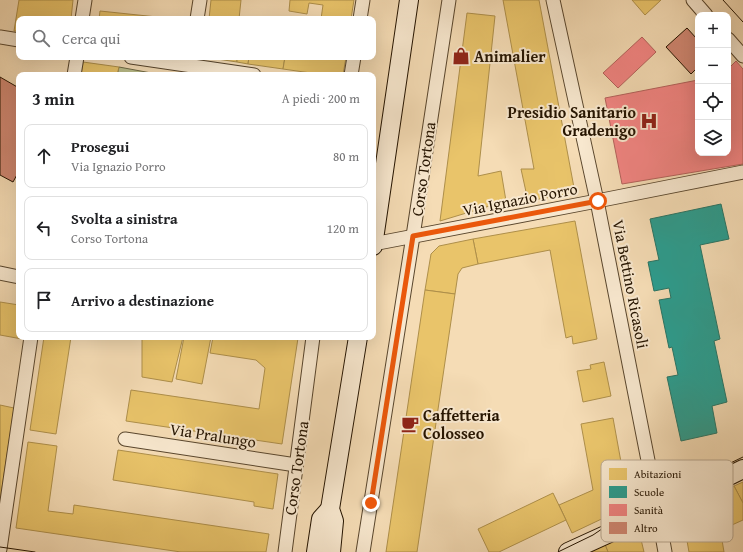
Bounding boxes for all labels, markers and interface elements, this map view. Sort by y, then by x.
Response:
map controls [695,12,731,156]
button: + [695,12,731,48]
search box [16,16,376,60]
icon: search [30,27,52,49]
text: Cerca qui [62,28,120,49]
place label: Animalier [474,44,546,68]
shop icon: Animalier [451,46,471,66]
button: − [695,48,731,84]
button: locate [695,84,731,120]
text: 3 min [32,86,74,111]
text: A piedi · 200 m [282,89,360,108]
place label: Presidio Sanitario Gradenigo [508,100,636,142]
hospital icon: Presidio Sanitario Gradenigo [639,111,659,131]
street label: Corso Tortona [405,120,442,218]
button: layers [695,120,731,156]
text: Prosegui [71,136,129,157]
icon: ahead [33,145,55,167]
text: 80 m [333,147,359,166]
text: Via Ignazio Porro [71,157,166,176]
street label: Via Ignazio Porro [461,176,579,222]
route start [589,192,607,210]
text: Svolta a sinistra [71,208,178,229]
icon: left [33,217,55,239]
street label: Via Bettino Ricasoli [607,217,655,351]
text: 120 m [327,219,359,238]
text: Corso Tortona [71,229,148,248]
icon: arrive [33,289,55,311]
text: Arrivo a destinazione [71,290,214,311]
place label: Caffetteria Colosseo [423,403,501,445]
cafe icon: Caffetteria Colosseo [400,414,420,434]
street label: Via Pralungo [168,416,258,454]
street label: Corso Tortona [278,419,315,517]
legend [601,460,733,542]
text: Abitazioni [634,466,681,482]
text: Scuole [634,484,664,500]
route end [362,494,380,512]
text: Sanità [634,502,664,518]
text: Altro [634,520,658,536]

